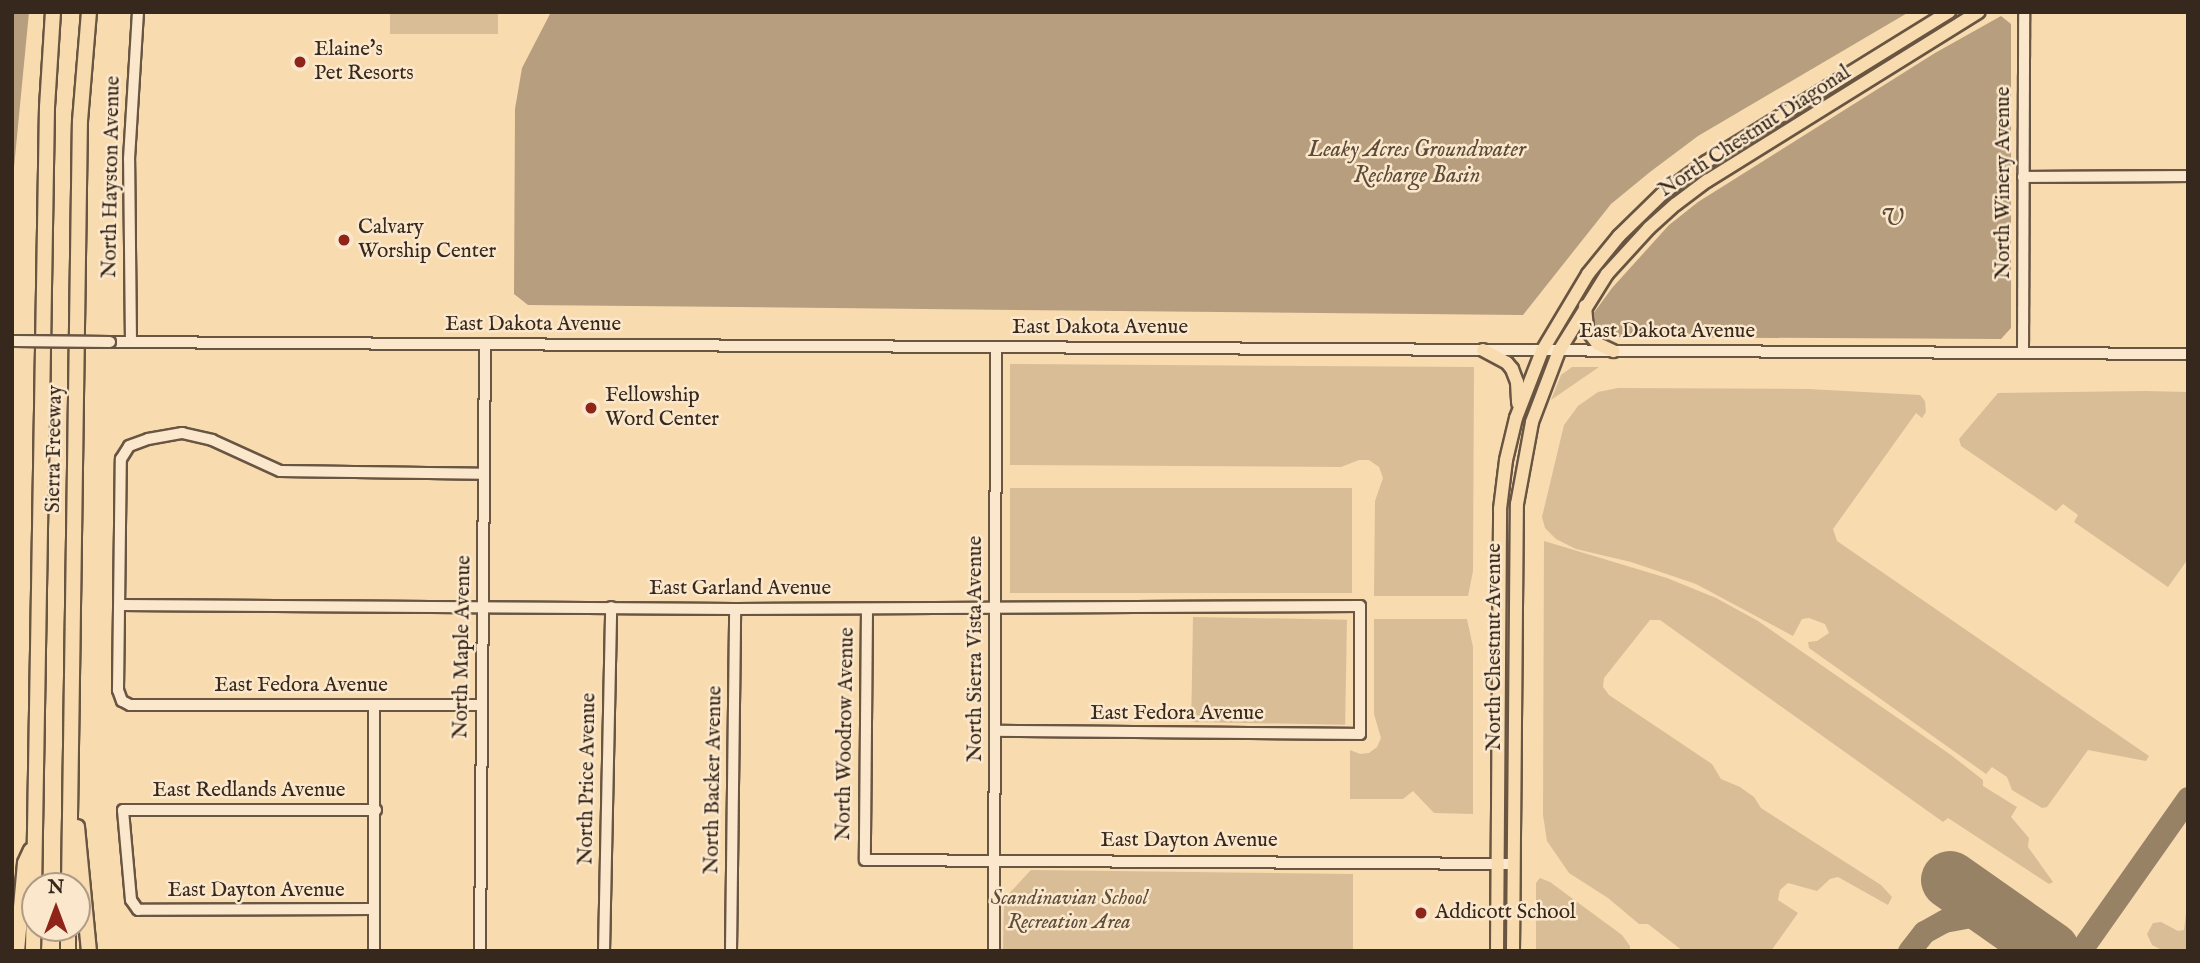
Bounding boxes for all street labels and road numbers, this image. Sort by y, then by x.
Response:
street label: North Chestnut Diagonal [1654,61,1856,203]
street label: North Hayston Avenue [98,76,126,278]
street label: North Winery Avenue [1991,87,2017,279]
street label: East Dakota Avenue [445,312,621,338]
street label: East Dakota Avenue [1012,315,1188,341]
street label: East Dakota Avenue [1579,319,1755,345]
street label: Sierra Freeway [41,385,69,513]
street label: North Sierra Vista Avenue [963,536,989,762]
street label: North Chestnut Avenue [1482,543,1508,751]
street label: North Maple Avenue [449,555,477,739]
street label: East Garland Avenue [649,576,831,602]
street label: North Woodrow Avenue [832,627,860,841]
street label: East Fedora Avenue [214,673,388,699]
street label: North Backer Avenue [700,685,728,875]
street label: North Price Avenue [574,693,602,865]
street label: East Fedora Avenue [1090,701,1264,727]
street label: East Redlands Avenue [153,778,345,804]
street label: East Dayton Avenue [1100,828,1278,854]
street label: East Dayton Avenue [167,878,345,904]

